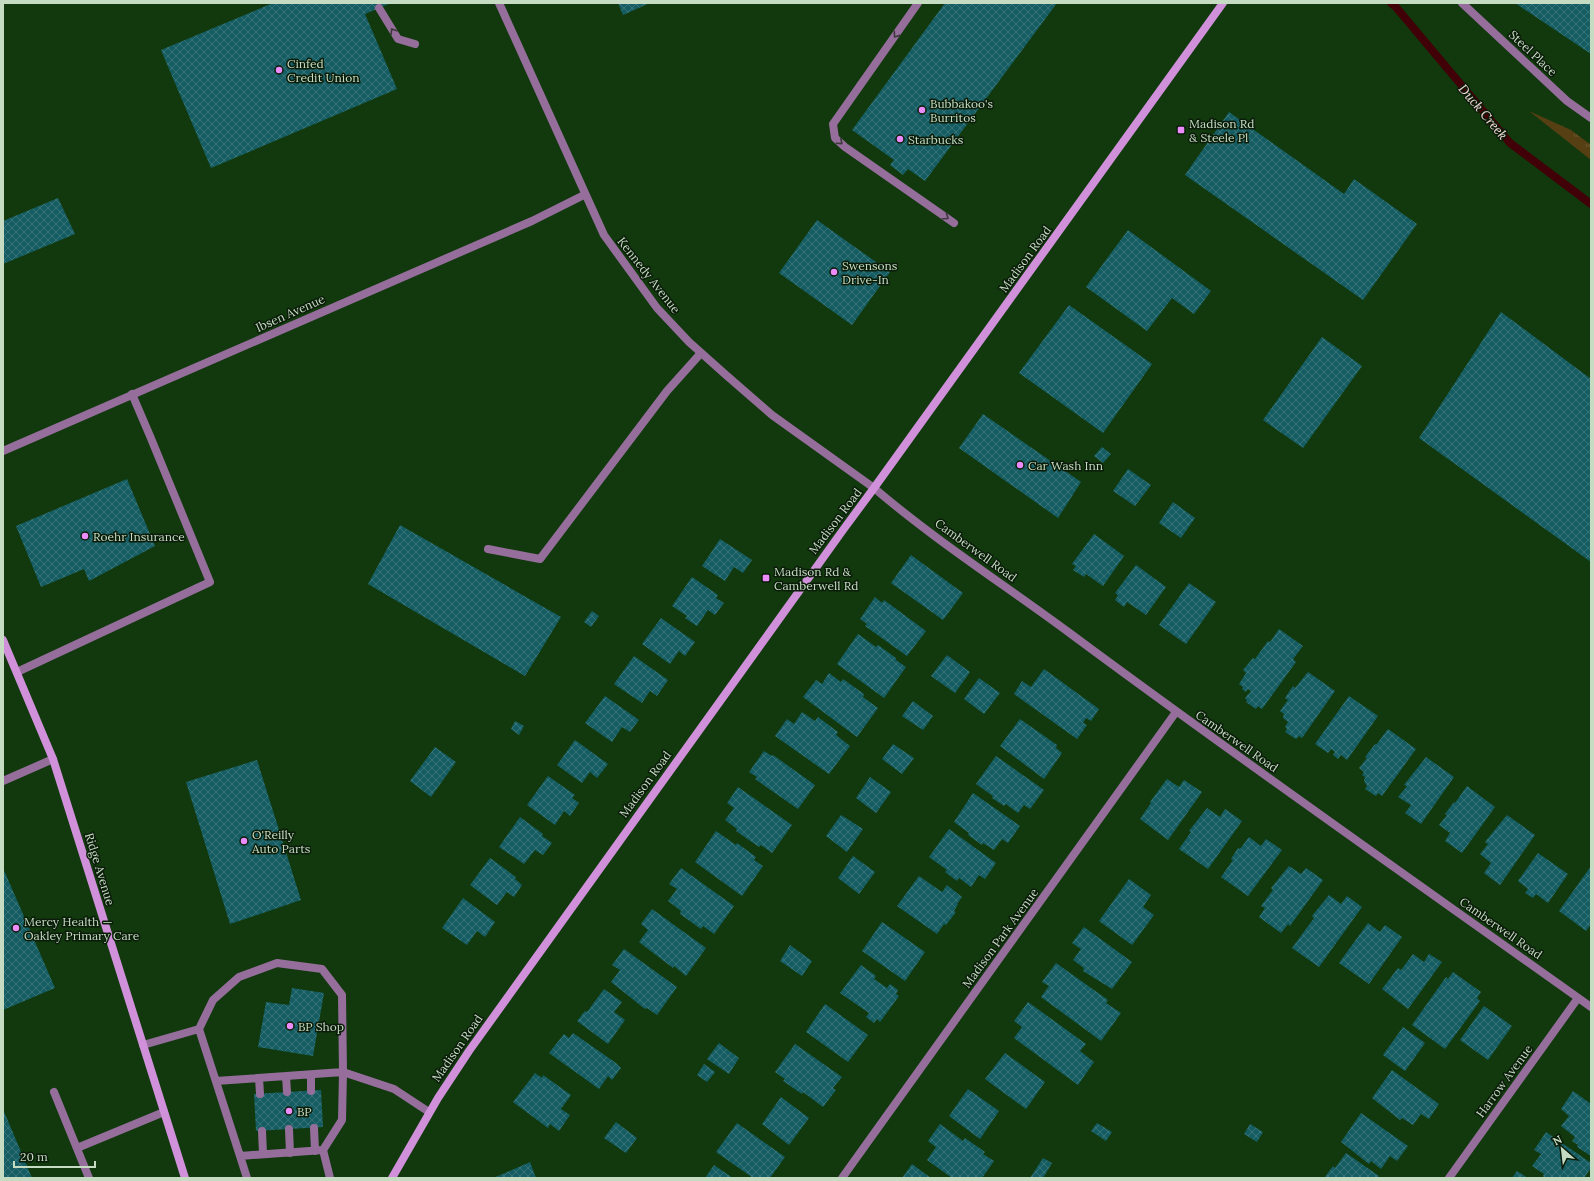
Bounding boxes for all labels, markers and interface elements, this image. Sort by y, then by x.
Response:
street label: Steel Place [1506,27,1561,79]
one-way arrow [390,28,398,35]
one-way arrow [893,31,901,38]
place label: Cinfed Credit Union [287,56,359,85]
marker: Cinfed Credit Union [274,65,284,75]
water label: Duck Creek [1455,81,1511,143]
place label: Bubbakoo's Burritos [930,96,993,125]
marker: Bubbakoo's Burritos [917,105,927,115]
place label: Madison Rd & Steele Pl [1189,116,1254,145]
marker: Madison Rd & Steele Pl [1176,125,1186,135]
place label: Starbucks [908,132,964,147]
marker: Starbucks [895,134,905,144]
one-way arrow [835,138,843,145]
one-way arrow [942,212,949,220]
street label: Madison Road [996,223,1054,295]
street label: Kennedy Avenue [615,234,684,317]
place label: Swensons Drive-In [842,258,898,287]
marker: Swensons Drive-In [829,267,839,277]
street label: Ibsen Avenue [253,291,327,335]
place label: Car Wash Inn [1028,458,1103,473]
marker: Car Wash Inn [1015,460,1025,470]
street label: Madison Road [805,485,865,557]
street label: Camberwell Road [932,515,1020,585]
place label: Roehr Insurance [93,529,185,544]
marker: Roehr Insurance [80,531,90,541]
place label: Madison Rd & Camberwell Rd [774,564,858,593]
marker: Madison Rd & Camberwell Rd [761,573,771,583]
street label: Camberwell Road [1193,707,1281,775]
street label: Madison Road [616,748,674,820]
place label: O'Reilly Auto Parts [251,827,311,856]
street label: Ridge Avenue [82,831,118,908]
marker: O'Reilly Auto Parts [239,836,249,846]
street label: Madison Park Avenue [959,885,1042,991]
street label: Camberwell Road [1457,894,1545,962]
place label: Mercy Health — Oakley Primary Care [24,914,140,943]
marker: Mercy Health — Oakley Primary Care [11,923,21,933]
street label: Madison Road [428,1011,486,1085]
place label: BP Shop [298,1019,344,1034]
marker: BP Shop [285,1021,295,1031]
street label: Harrow Avenue [1473,1041,1536,1120]
place label: BP [297,1104,312,1119]
marker: BP [284,1106,294,1116]
north arrow [1542,1129,1582,1169]
text: N [1550,1132,1565,1148]
scale bar [14,1143,95,1169]
text: 20 m [20,1149,48,1164]

